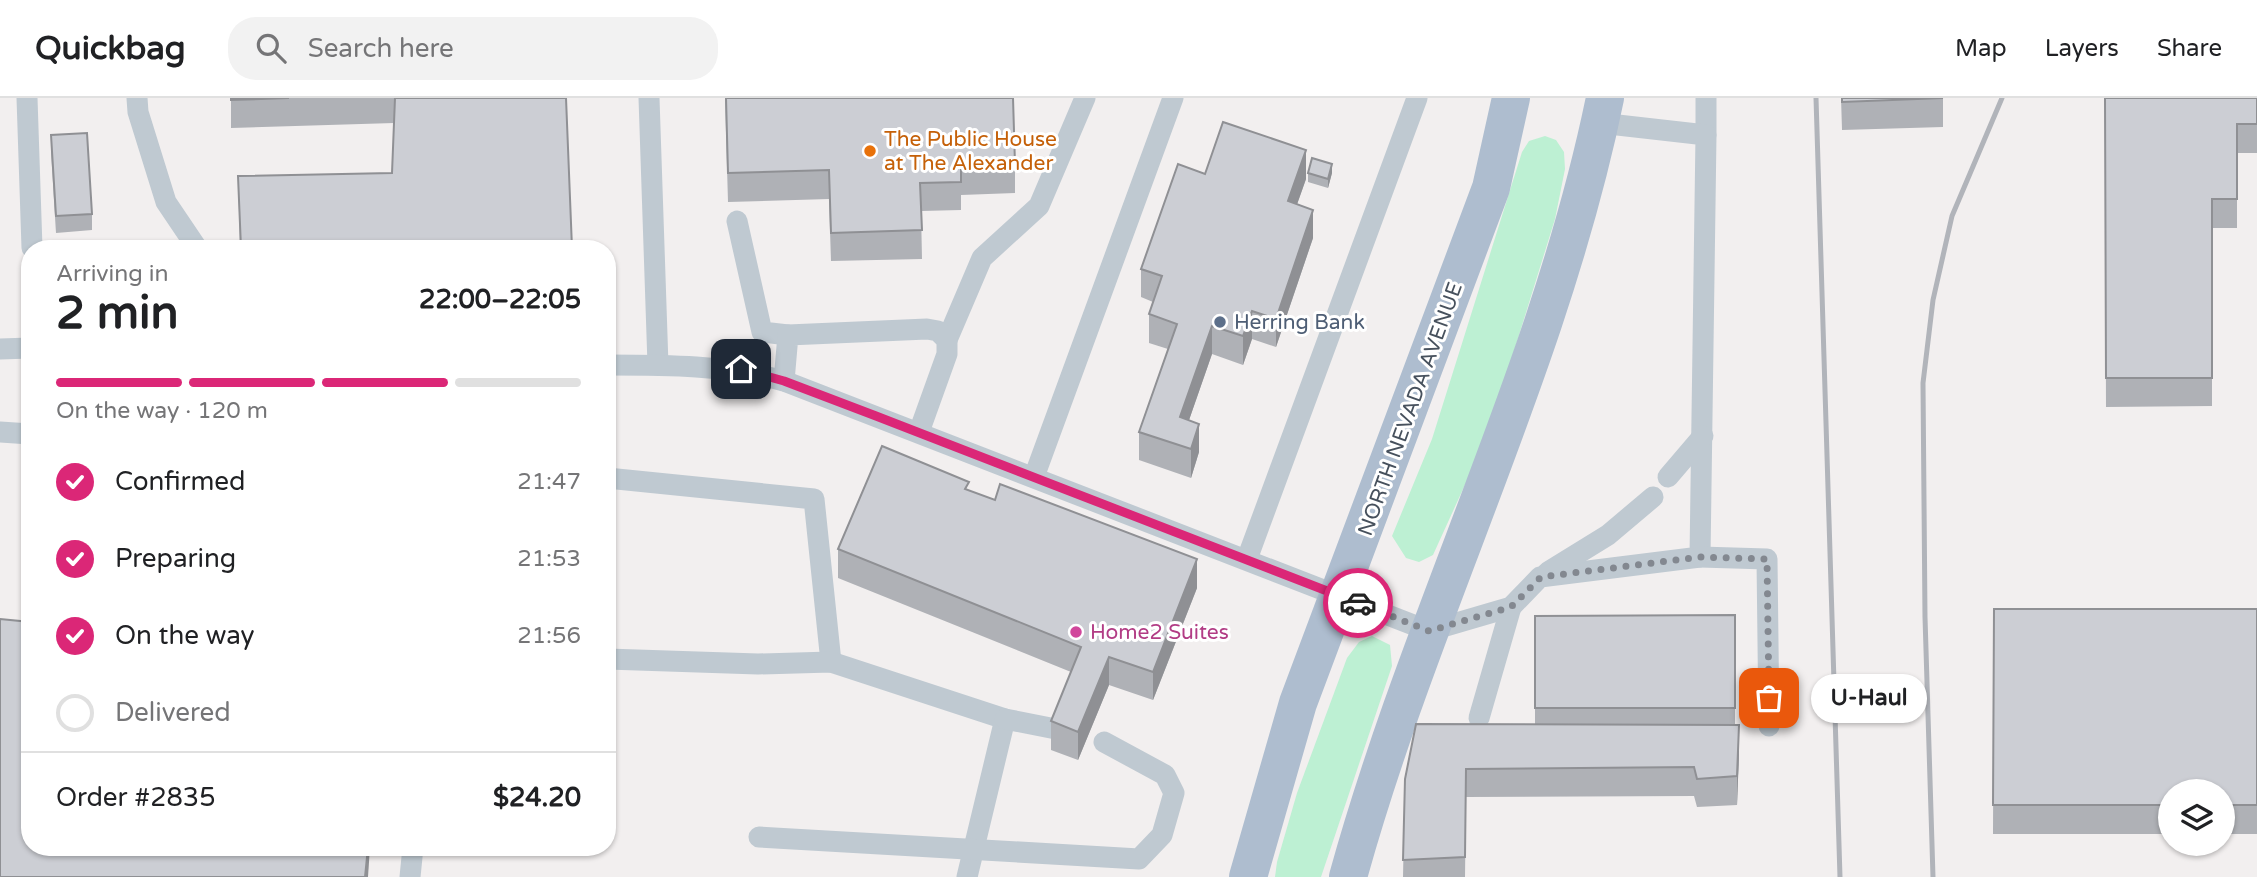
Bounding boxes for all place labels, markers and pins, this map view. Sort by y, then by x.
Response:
place label: The Public House at The Alexander [884,127,1057,176]
marker: The Public House at The Alexander [862,143,878,159]
place label: Herring Bank [1234,310,1365,335]
marker: Herring Bank [1212,314,1228,330]
pin [711,339,771,399]
place label: Home2 Suites [1090,620,1229,645]
marker: Home2 Suites [1068,624,1084,640]
pin [1739,668,1799,728]
callout: U-Haul [1811,674,1926,722]

